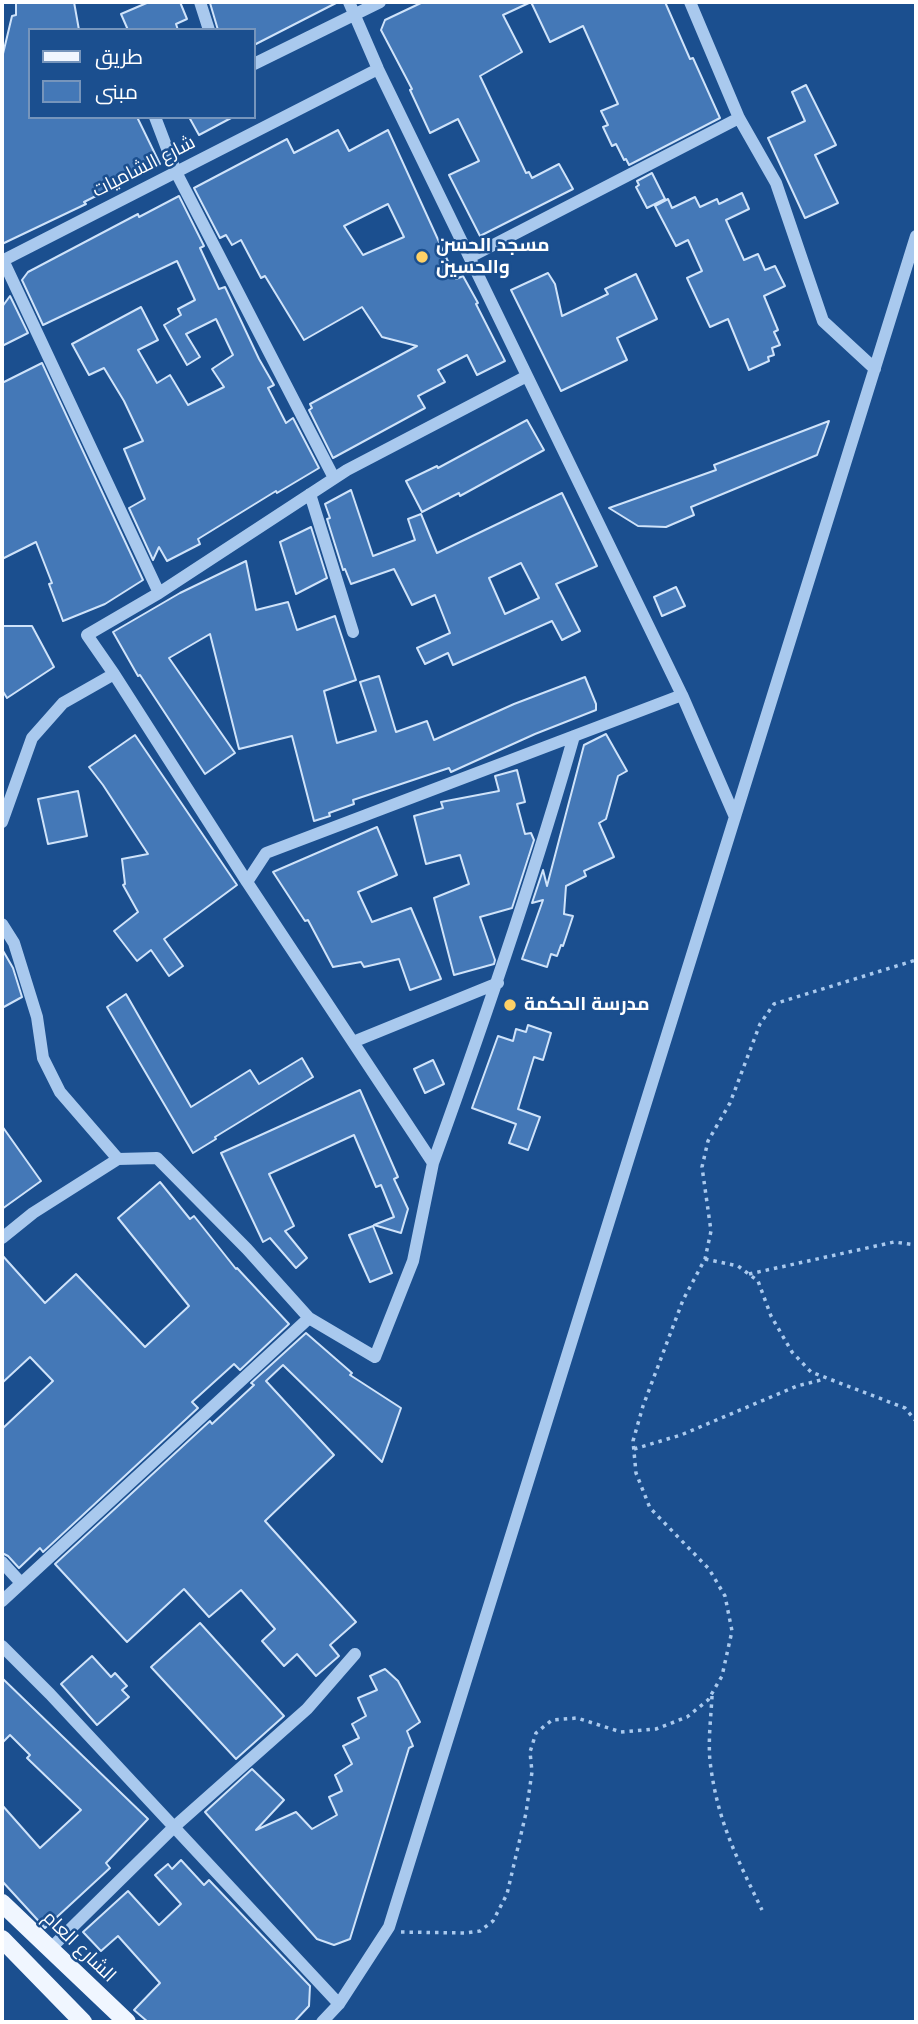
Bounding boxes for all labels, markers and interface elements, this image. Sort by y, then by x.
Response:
legend [28,28,256,119]
text: طريق [95,45,143,68]
text: مبنى [95,80,138,103]
street label: شارع الشاميات [89,131,199,203]
place label: مسجد الحسن والحسين [436,235,550,279]
marker: مسجد الحسن والحسين [414,249,430,265]
place label: مدرسة الحكمة [524,994,650,1016]
marker: مدرسة الحكمة [502,997,518,1013]
street label: الشارع العام [38,1907,120,1987]

